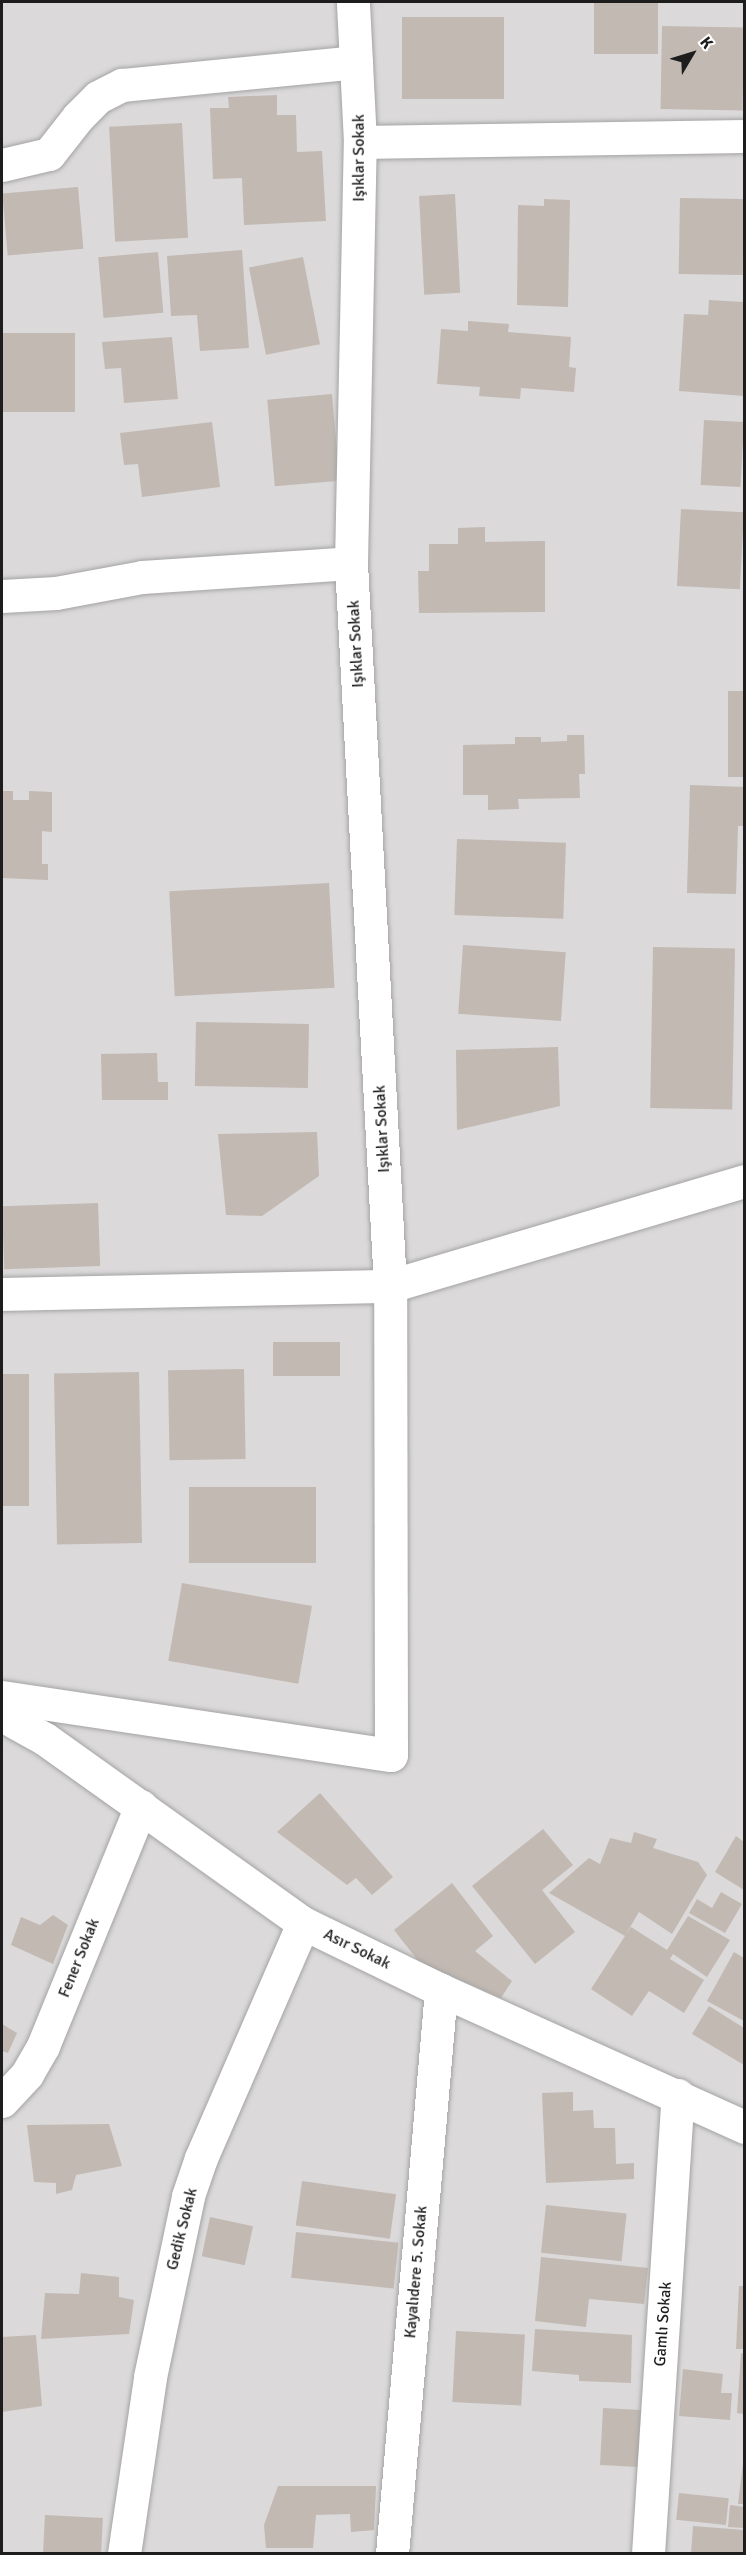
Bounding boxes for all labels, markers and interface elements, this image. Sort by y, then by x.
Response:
north arrow [662,24,722,84]
text: K [695,33,717,53]
street label: Işıklar Sokak [349,114,369,202]
street label: Işıklar Sokak [344,600,368,688]
street label: Işıklar Sokak [370,1085,394,1173]
street label: Fener Sokak [54,1916,104,2000]
street label: Asır Sokak [320,1925,394,1973]
street label: Gedik Sokak [163,2186,201,2272]
street label: Kayalıdere 5. Sokak [401,2205,431,2339]
street label: Gamlı Sokak [650,2281,676,2367]

